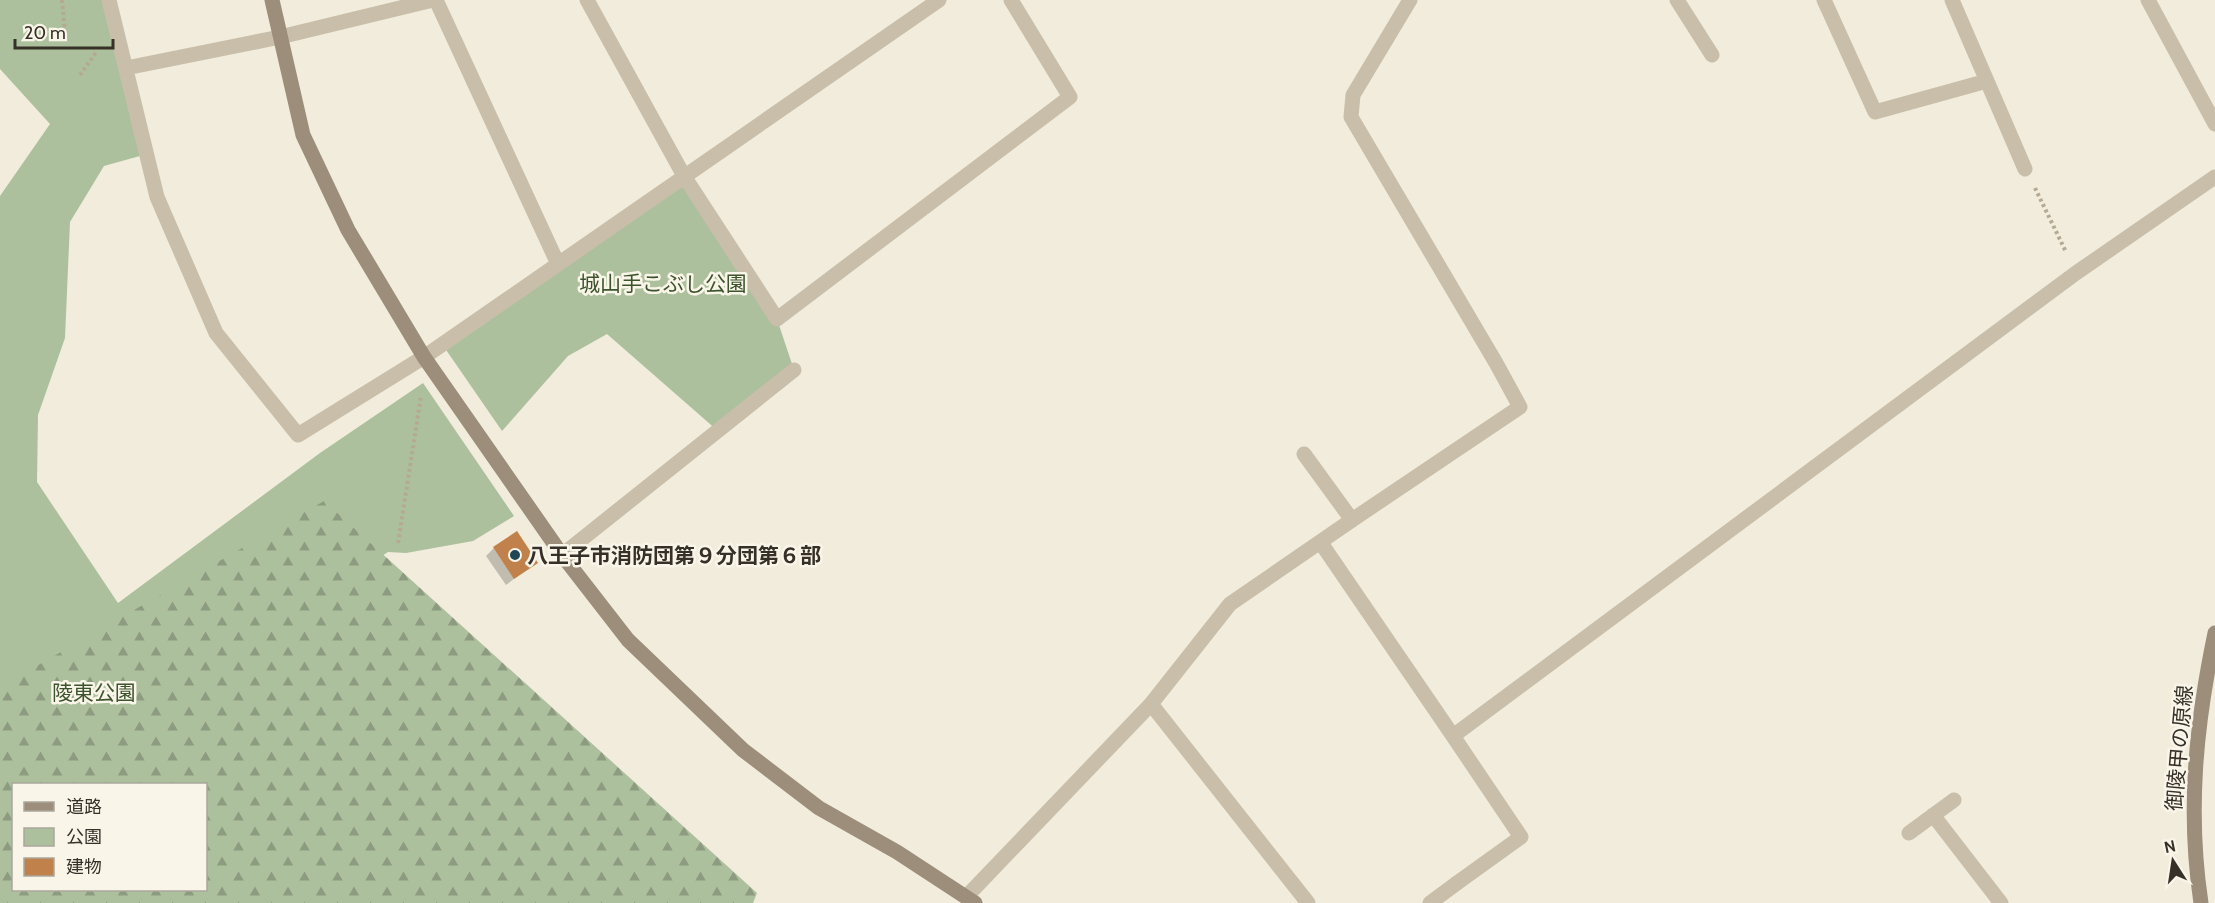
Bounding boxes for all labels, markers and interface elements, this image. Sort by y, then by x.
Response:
scale bar [15,12,112,50]
text: 20 m [24,22,66,44]
park label: 城山手こぶし公園 [579,271,747,296]
place label: 八王子市消防団第９分団第６部 [527,543,821,568]
marker: 八王子市消防団第９分団第６部 [508,548,522,562]
park label: 陵東公園 [52,680,136,705]
street label: 御陵甲の原線 [2161,684,2197,812]
legend [12,783,207,891]
text: 道路 [66,796,102,818]
text: 公園 [66,826,102,848]
north arrow [2143,831,2203,891]
text: N [2162,836,2177,857]
text: 建物 [66,856,102,878]

